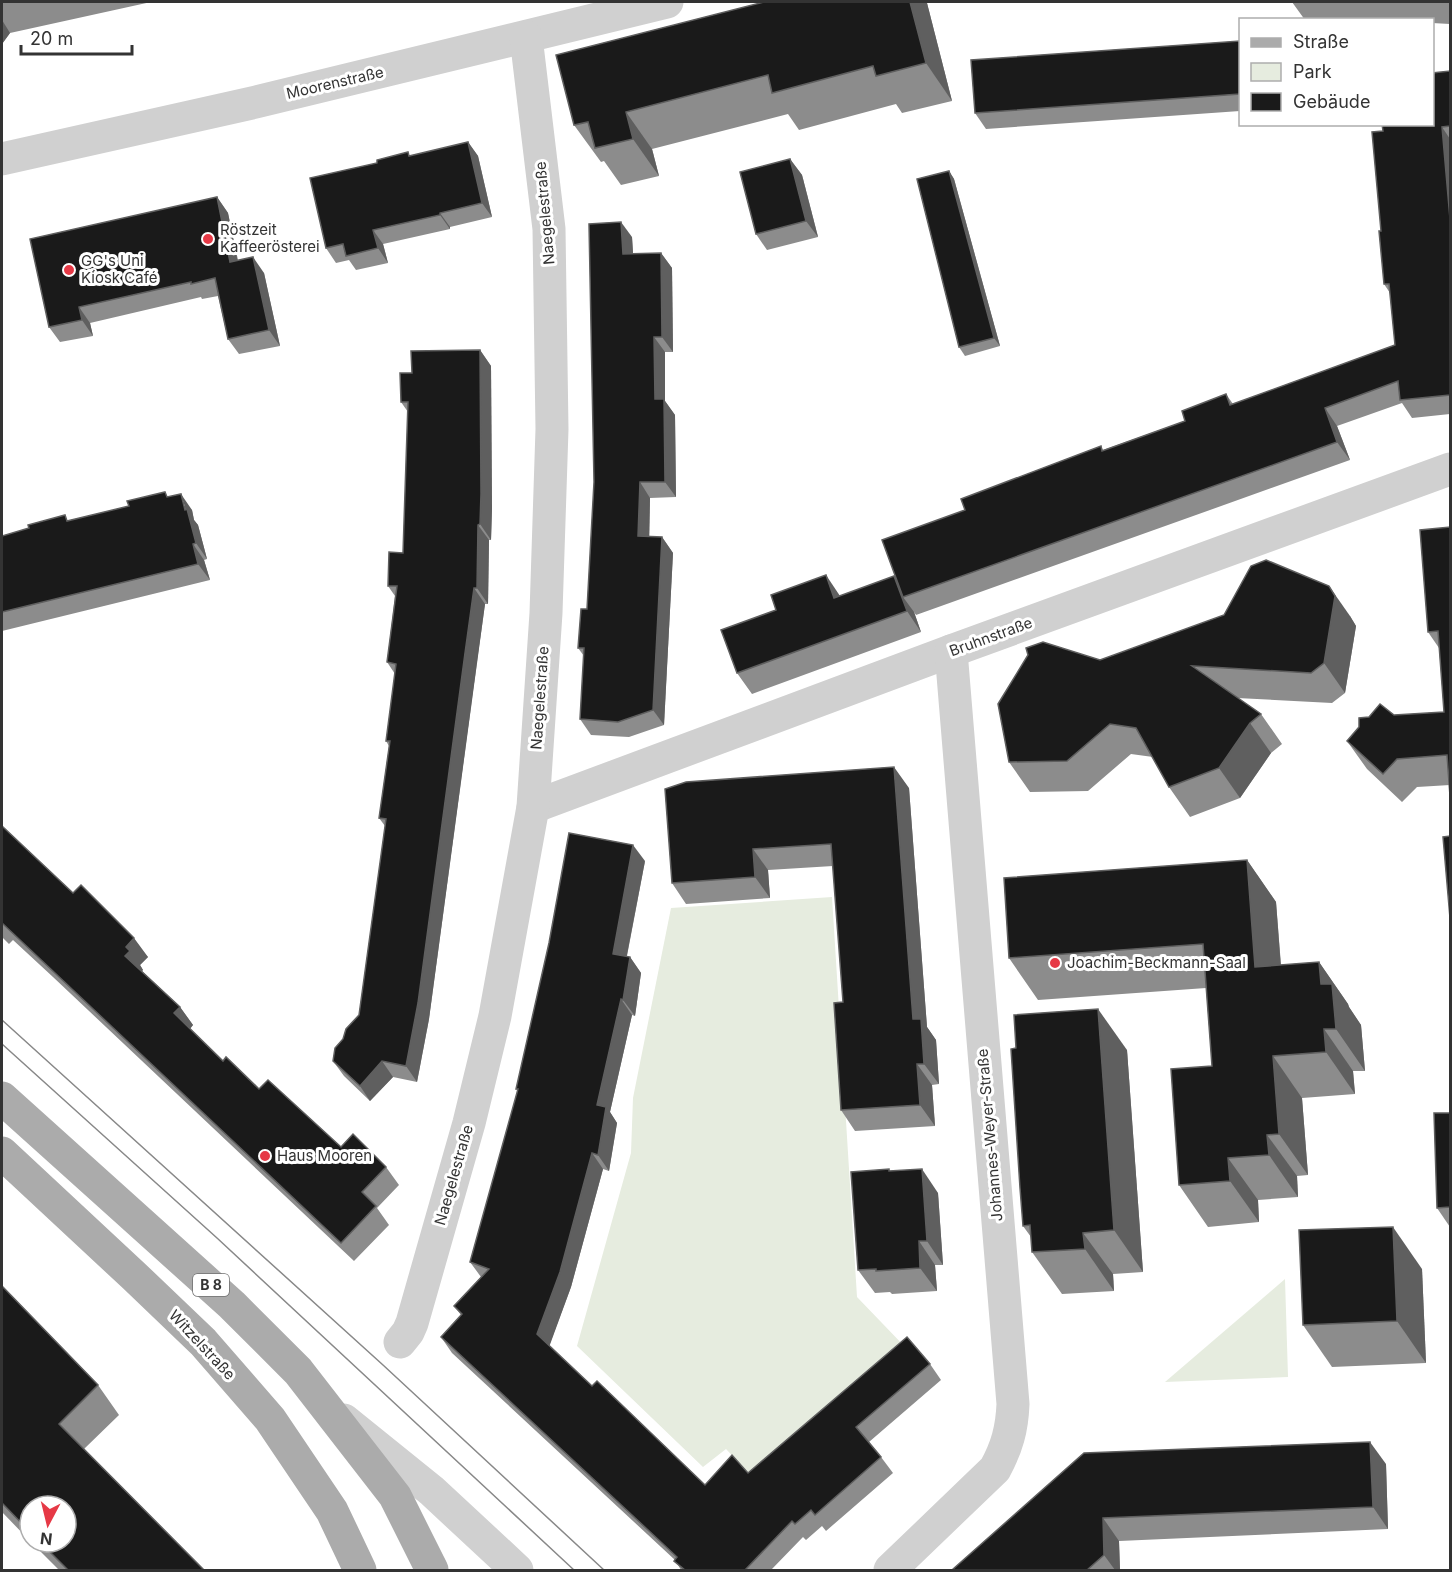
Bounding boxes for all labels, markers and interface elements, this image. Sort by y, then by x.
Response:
scale bar [21,18,132,56]
legend [1239,18,1434,126]
text: 20 m [30,28,73,49]
text: Straße [1293,31,1349,52]
text: Park [1293,61,1332,82]
street label: Moorenstraße [284,62,385,103]
text: Gebäude [1293,91,1370,112]
street label: Naegelestraße [531,161,558,266]
place label: Röstzeit Kaffeerösterei [220,220,320,256]
marker: Röstzeit Kaffeerösterei [201,232,215,246]
place label: GG's Uni Kiosk Café [81,251,158,287]
marker: GG's Uni Kiosk Café [62,263,76,277]
street label: Bruhnstraße [947,613,1035,660]
street label: Naegelestraße [526,646,553,750]
place label: Joachim-Beckmann-Saal [1067,953,1246,972]
marker: Joachim-Beckmann-Saal [1048,956,1062,970]
street label: Johannes-Weyer-Straße [972,1048,1007,1222]
street label: Naegelestraße [430,1122,477,1227]
place label: Haus Mooren [277,1146,372,1165]
marker: Haus Mooren [258,1149,272,1163]
road number: B 8 [193,1274,229,1296]
street label: Witzelstraße [165,1306,240,1384]
north arrow [18,1494,78,1554]
text: N [39,1528,53,1550]

